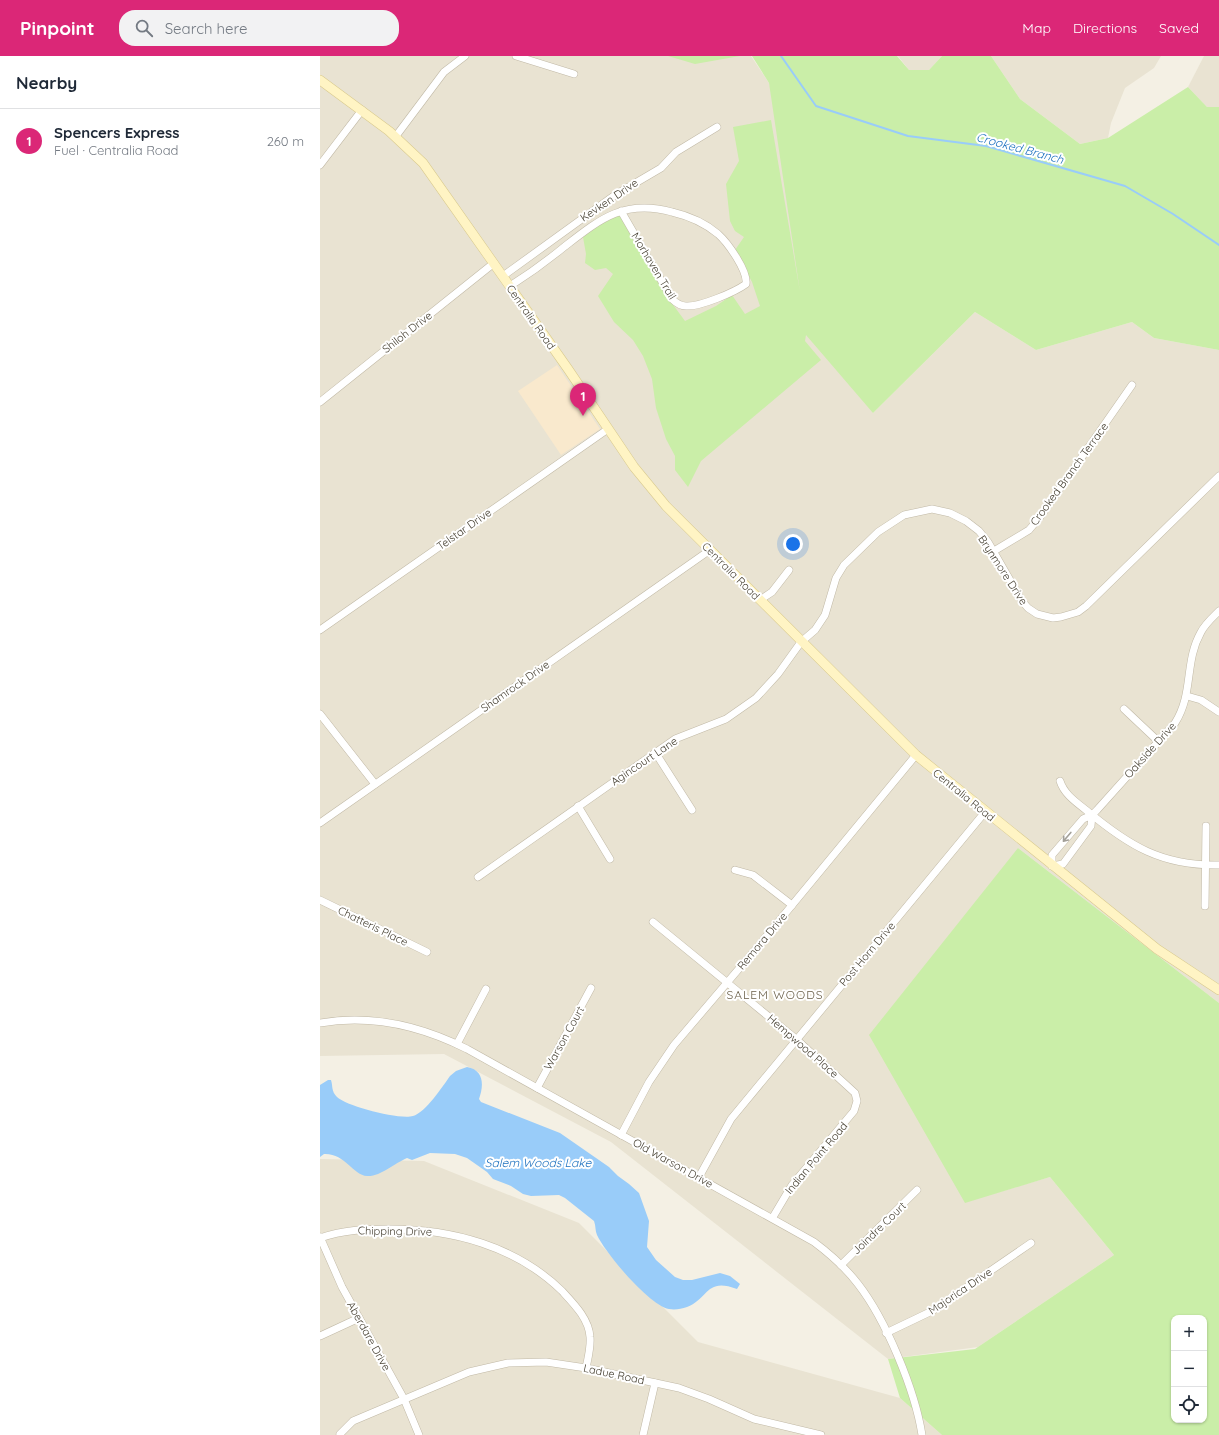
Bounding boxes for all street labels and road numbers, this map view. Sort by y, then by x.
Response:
street label: Kevken Drive [577,175,641,225]
street label: Morhaven Trail [628,230,680,302]
street label: Centralia Road [503,282,559,352]
street label: Shiloh Drive [379,308,435,356]
street label: Crooked Branch Terrace [1027,420,1111,528]
street label: Telstar Drive [434,505,494,553]
street label: Brynmore Drive [975,532,1031,608]
street label: Centralia Road [699,539,763,603]
street label: Shamrock Drive [478,657,552,715]
street label: Oakside Drive [1121,719,1179,781]
street label: Agincourt Lane [608,734,680,788]
street label: Centralia Road [930,766,998,824]
street label: Chatteris Place [336,903,410,949]
street label: Remora Drive [734,910,790,972]
street label: Post Horn Drive [836,919,898,989]
street label: Warson Court [541,1003,587,1072]
street label: Hempwood Place [765,1011,841,1081]
street label: Indian Point Road [782,1119,850,1197]
street label: Old Warson Drive [630,1135,716,1191]
street label: Joindre Court [849,1199,909,1257]
street label: Chipping Drive [358,1223,432,1239]
street label: Majorica Drive [925,1265,995,1317]
street label: Aberdare Drive [344,1299,394,1373]
street label: Ladue Road [582,1361,646,1387]

